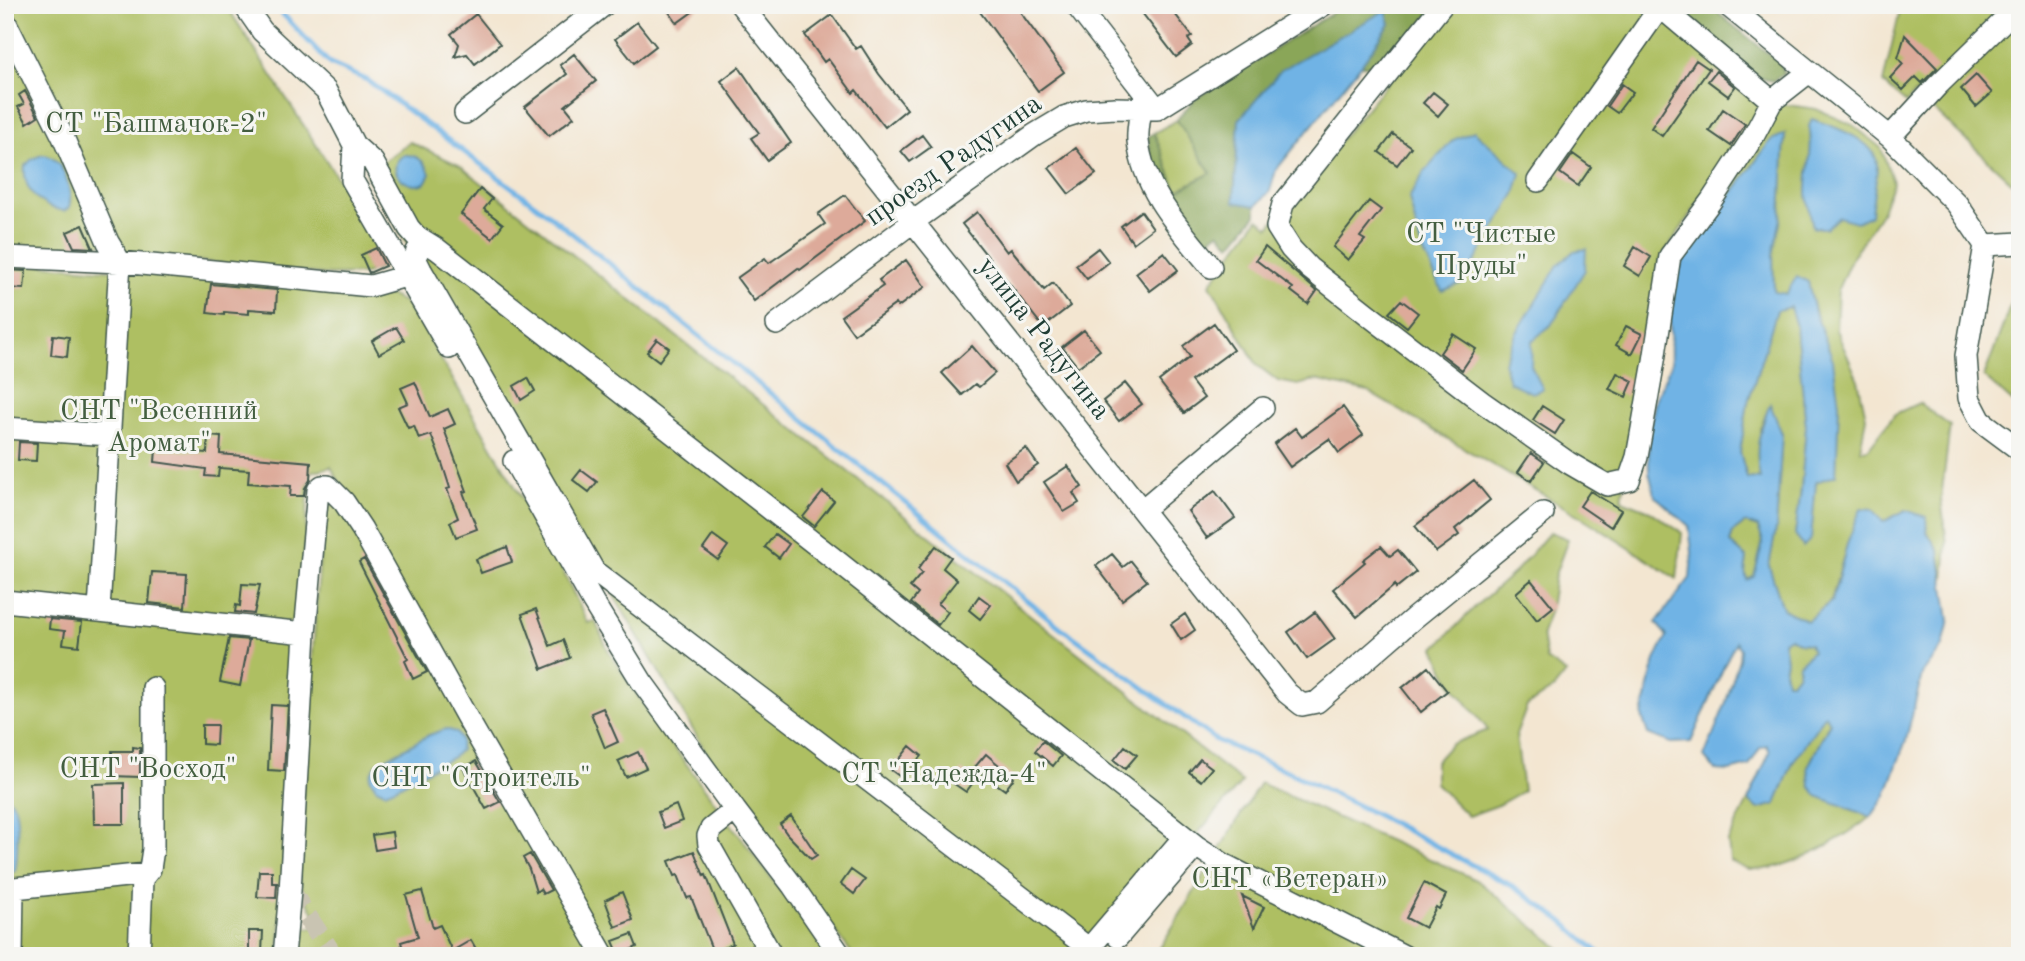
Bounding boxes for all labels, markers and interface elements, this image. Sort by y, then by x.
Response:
street label: проезд Радугина [861,90,1047,232]
park label: СТ "Башмачок-2" [45,111,267,139]
park label: СТ "Чистые Пруды" [1406,221,1556,281]
street label: улица Радугина [971,253,1115,426]
park label: СНТ "Весенний Аромат" [60,398,258,458]
park label: СНТ "Восход" [60,756,236,784]
park label: СТ "Надежда-4" [841,761,1047,789]
park label: СНТ "Строитель" [371,765,591,793]
park label: СНТ «Ветеран» [1191,866,1389,894]

